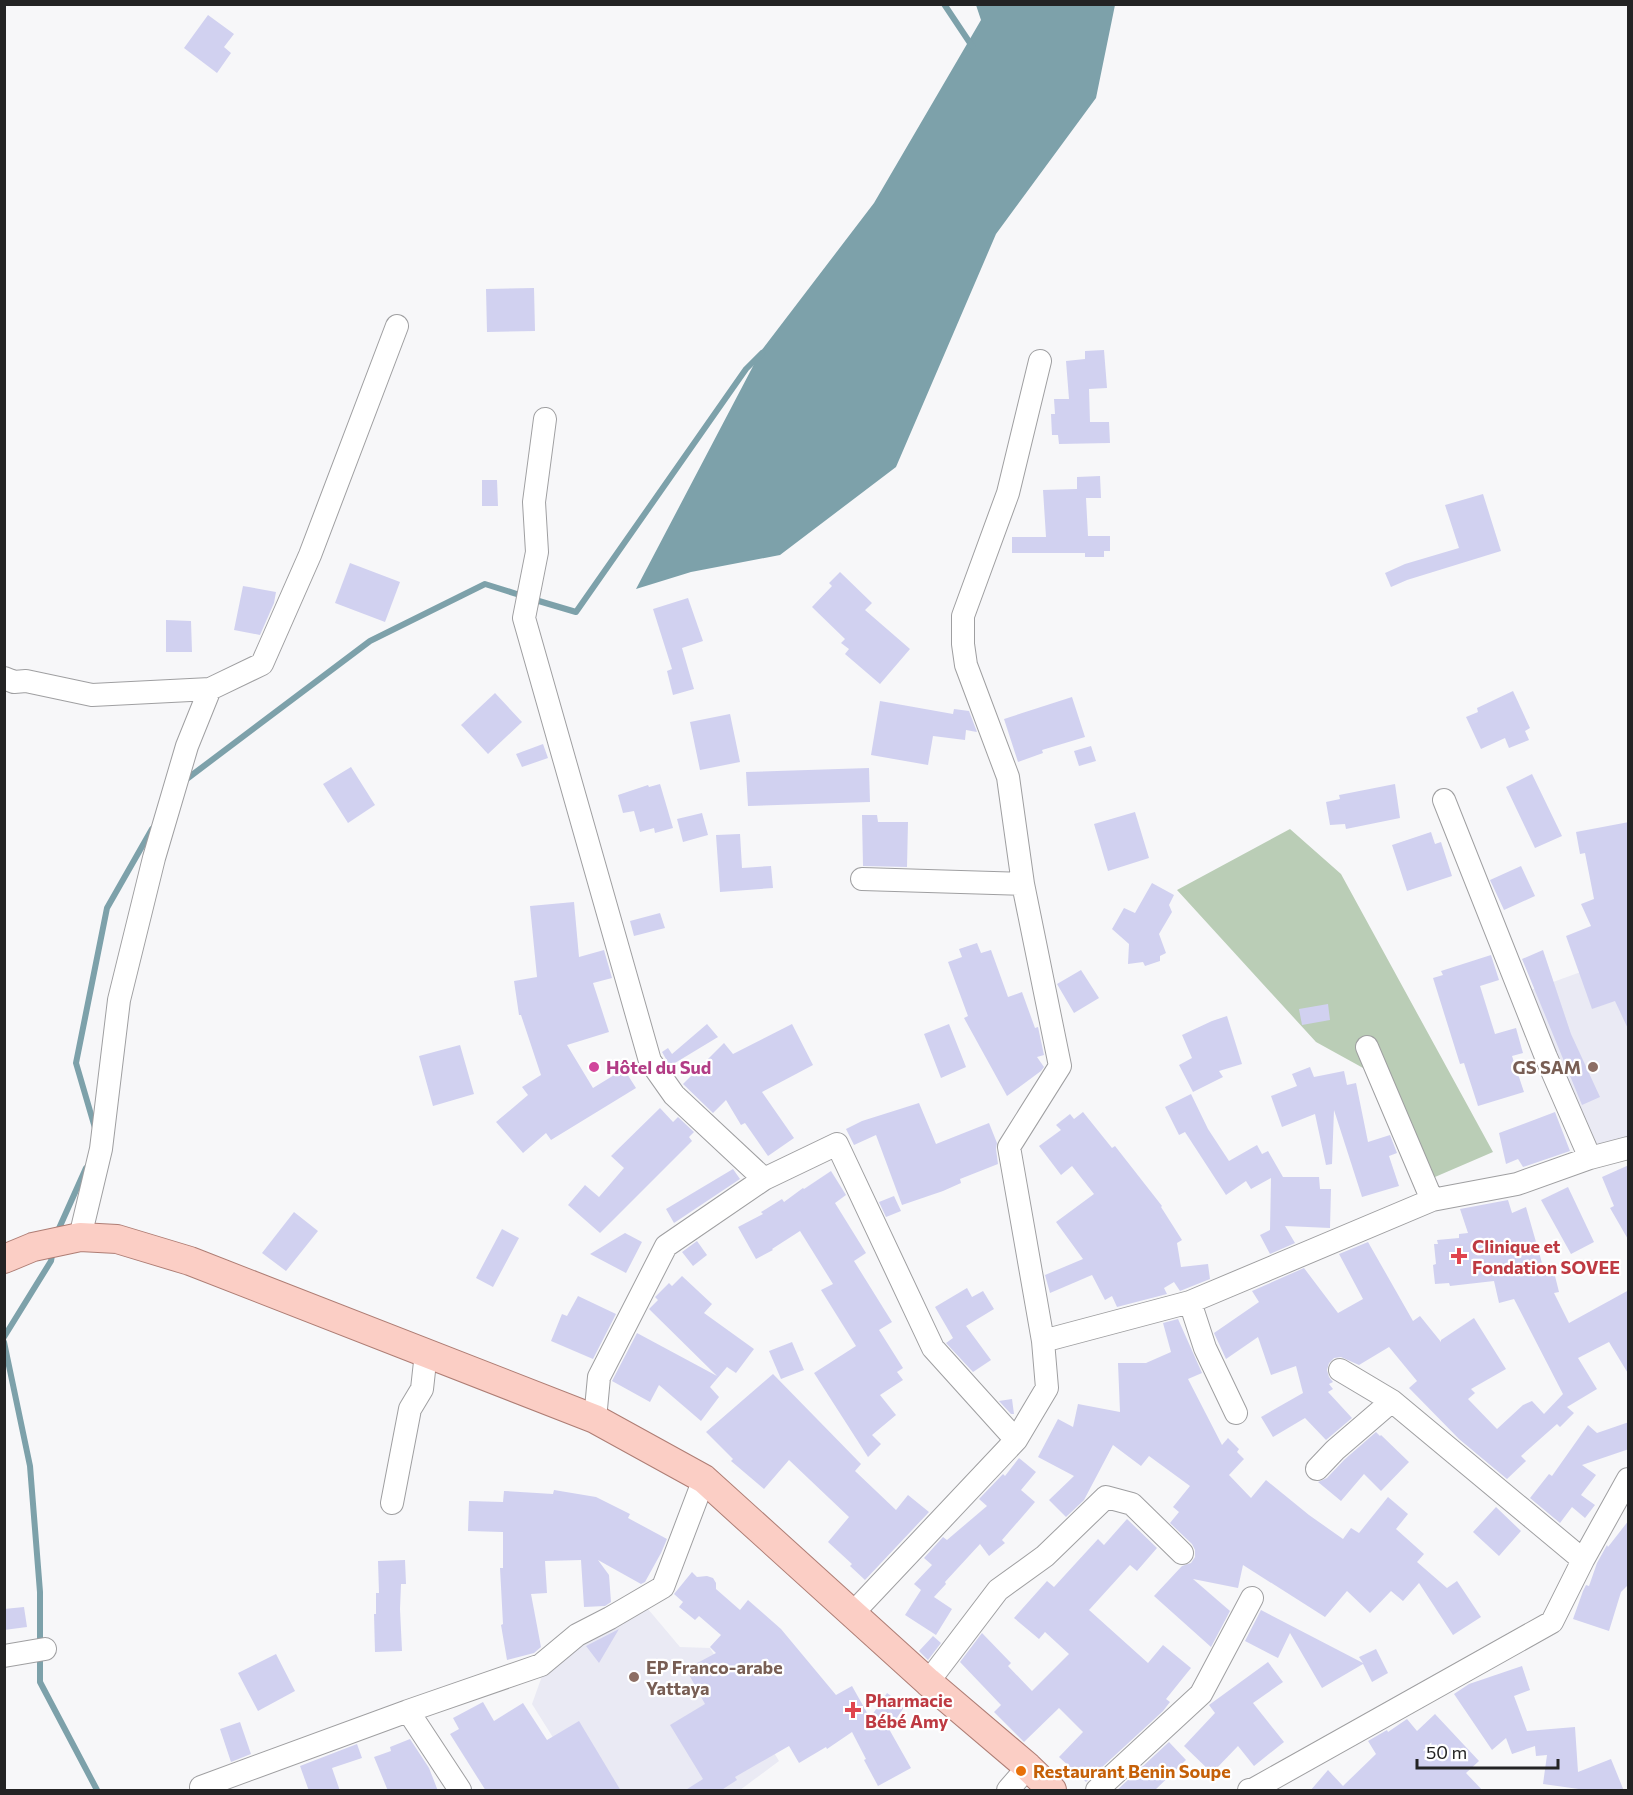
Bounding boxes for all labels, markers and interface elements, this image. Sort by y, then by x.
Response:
place label: Hôtel du Sud [606,1056,711,1078]
place label: GS SAM [1513,1056,1581,1078]
marker: Hôtel du Sud [587,1060,601,1074]
marker: GS SAM [1586,1060,1600,1074]
place label: Clinique et Fondation SOVEE [1472,1235,1620,1278]
marker: Clinique et Fondation SOVEE [1450,1247,1468,1265]
place label: EP Franco-arabe Yattaya [646,1656,783,1699]
marker: EP Franco-arabe Yattaya [627,1670,641,1684]
place label: Pharmacie Bébé Amy [865,1689,952,1732]
marker: Pharmacie Bébé Amy [846,1703,860,1717]
scale bar [1417,1732,1558,1770]
text: 50 m [1426,1741,1467,1763]
place label: Restaurant Benin Soupe [1033,1760,1231,1782]
marker: Restaurant Benin Soupe [1014,1764,1028,1778]

